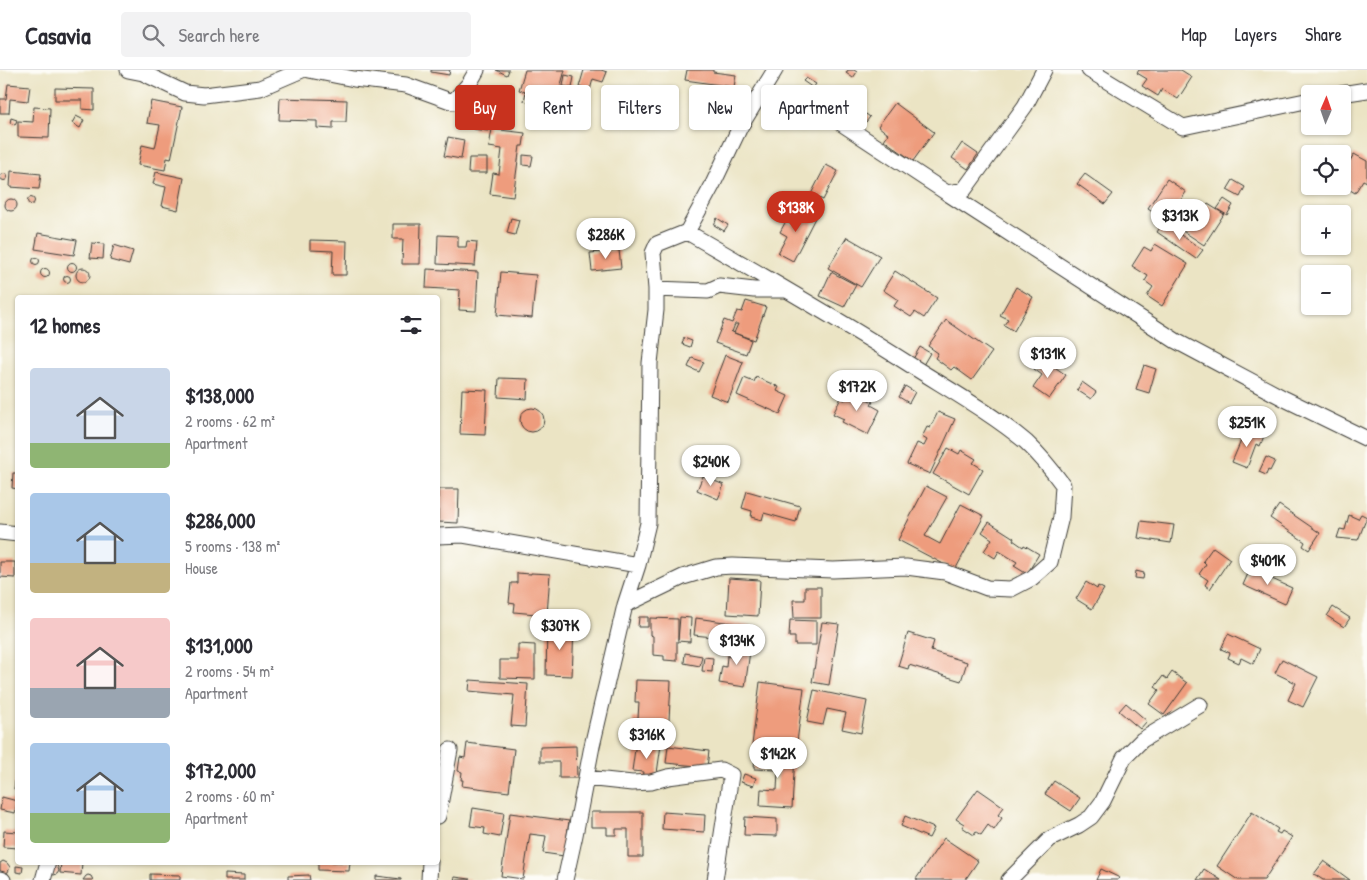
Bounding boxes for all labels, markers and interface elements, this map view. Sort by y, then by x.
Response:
search box [121,12,471,57]
text: Casavia [25,19,91,51]
icon: search [139,21,167,49]
text: Search here [179,22,260,48]
text: Map [1181,22,1207,47]
text: Layers [1235,22,1277,47]
text: Share [1305,22,1342,47]
chip: Buy [455,85,515,130]
chip: Rent [525,85,591,130]
chip: Filters [601,85,679,130]
chip: New [689,85,751,130]
chip: Apartment [761,85,867,130]
north arrow [1301,85,1351,135]
map controls [1301,85,1351,315]
button: locate [1301,145,1351,195]
pin: $138K [761,190,831,233]
text: $138K [778,196,814,218]
pin: $313K [1145,198,1215,241]
text: $313K [1162,204,1198,226]
button: + [1301,205,1351,255]
pin: $286K [571,218,641,260]
text: $286K [587,223,625,245]
button: − [1301,265,1351,315]
text: 12 homes [30,311,100,340]
icon: filters [397,311,425,339]
pin: $131K [1013,336,1083,379]
text: $131K [1030,342,1066,364]
pin: $172K [822,370,892,412]
text: $172K [838,375,876,397]
text: $138,000 [185,381,254,410]
icon: home [70,388,130,448]
pin: $251K [1212,406,1282,448]
text: 2 rooms · 62 m² [185,410,275,432]
text: $251K [1229,411,1265,433]
text: Apartment [185,432,248,454]
pin: $240K [676,444,746,487]
text: $240K [692,450,730,472]
text: $286,000 [185,506,255,535]
icon: home [70,513,130,573]
text: 5 rooms · 138 m² [185,535,280,557]
pin: $401K [1233,544,1303,586]
text: $401K [1250,549,1286,571]
text: House [185,557,218,579]
pin: $307K [525,608,595,651]
text: $307K [541,614,579,636]
pin: $134K [702,624,772,666]
text: $134K [719,629,755,651]
text: $131,000 [185,631,253,660]
icon: home [70,638,130,698]
text: 2 rooms · 54 m² [185,660,274,682]
text: Apartment [185,682,248,704]
pin: $316K [612,718,682,760]
text: $316K [629,723,665,745]
pin: $142K [743,736,813,779]
text: $142K [760,742,796,764]
text: $172,000 [185,756,256,785]
icon: home [70,763,130,823]
text: 2 rooms · 60 m² [185,785,275,807]
text: Apartment [185,807,248,829]

